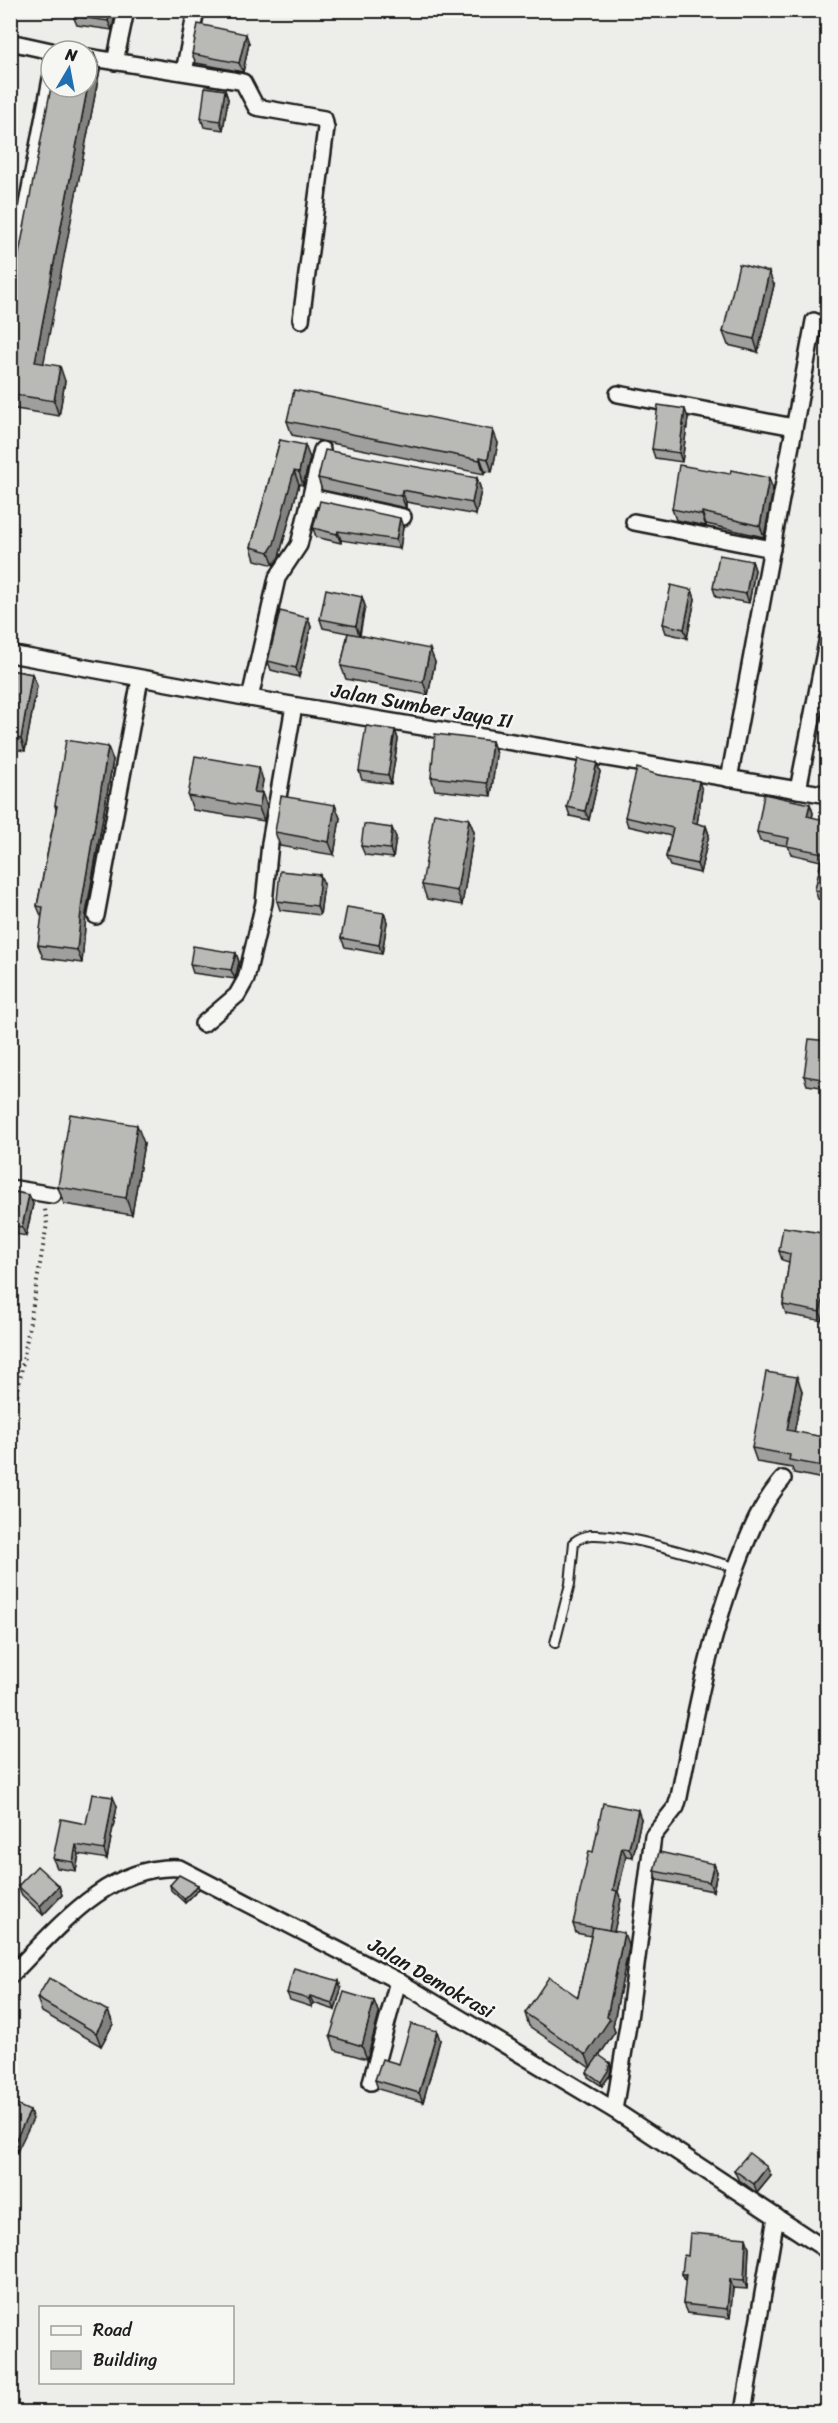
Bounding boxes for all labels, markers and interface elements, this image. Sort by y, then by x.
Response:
north arrow [39,39,99,99]
text: N [63,39,80,70]
street label: Jalan Sumber Jaya II [328,673,515,739]
street label: Jalan Demokrasi [360,1927,501,2029]
legend [39,2306,234,2384]
text: Road [93,2314,133,2346]
text: Building [93,2344,157,2376]

